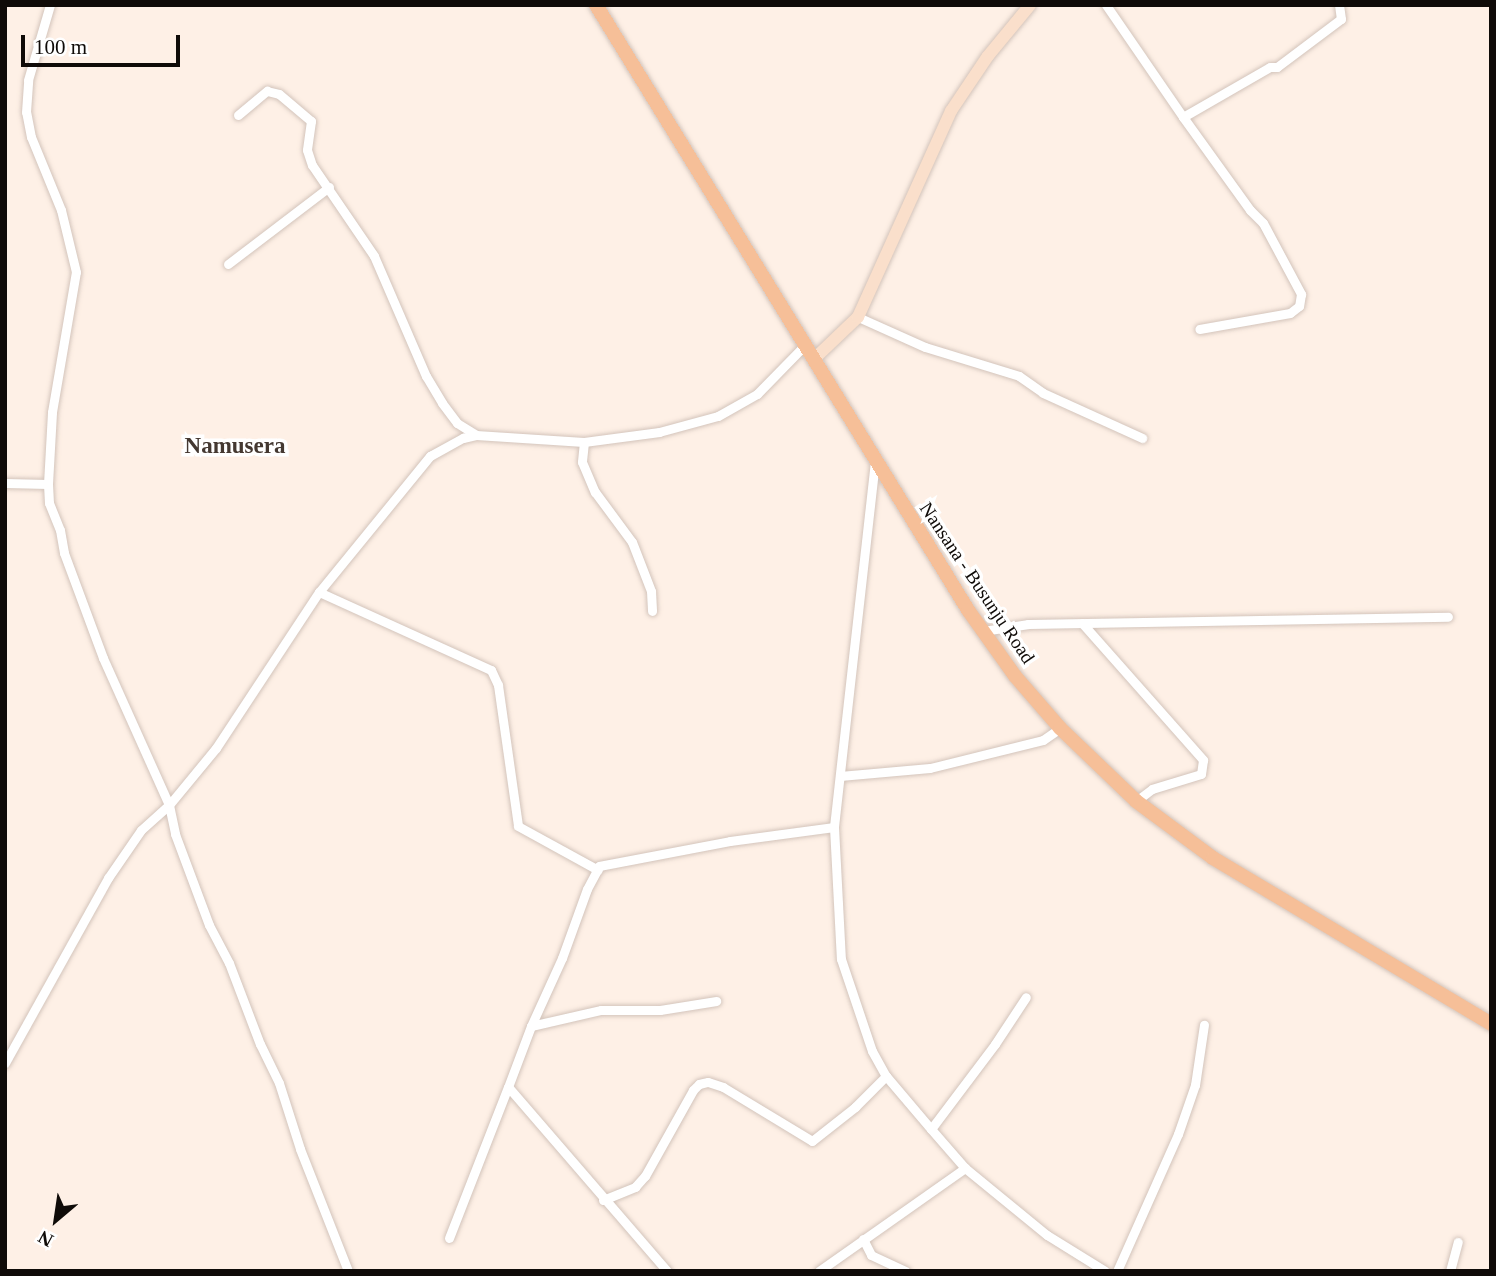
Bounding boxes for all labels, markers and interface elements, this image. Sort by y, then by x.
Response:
scale bar [24,21,184,65]
text: 100 m [34,35,87,59]
district label: Namusera [185,432,285,460]
street label: Nansana - Busunju Road [915,498,1039,668]
north arrow [21,1185,91,1255]
text: N [34,1226,57,1251]

